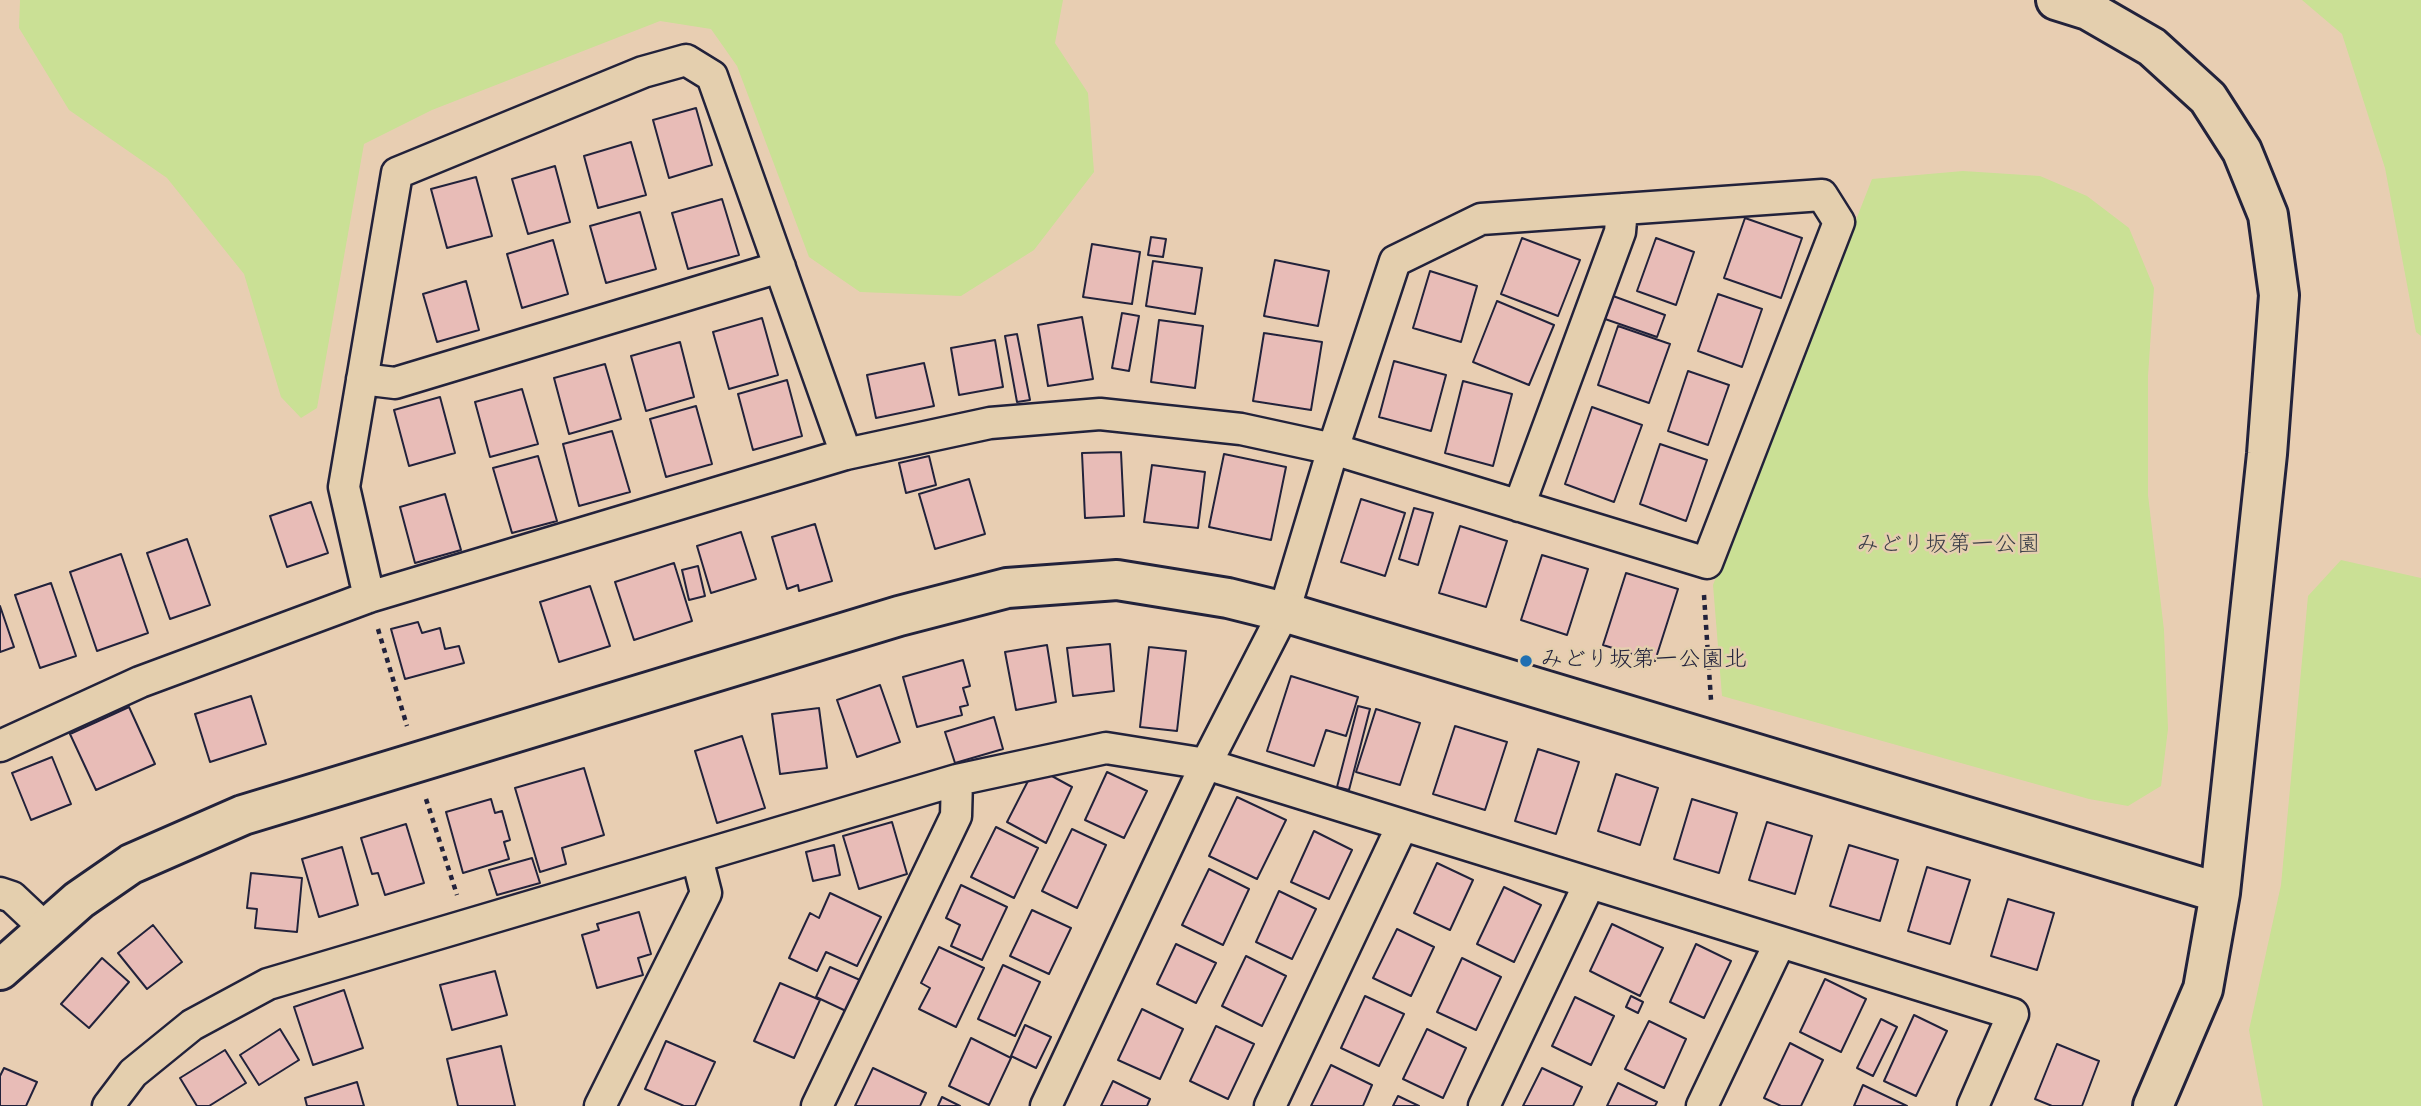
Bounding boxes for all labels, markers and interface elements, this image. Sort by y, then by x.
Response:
park label: みどり坂第一公園 [1856,532,2040,560]
place label: みどり坂第一公園北 [1540,647,1747,675]
marker: みどり坂第一公園北 [1518,653,1534,669]

